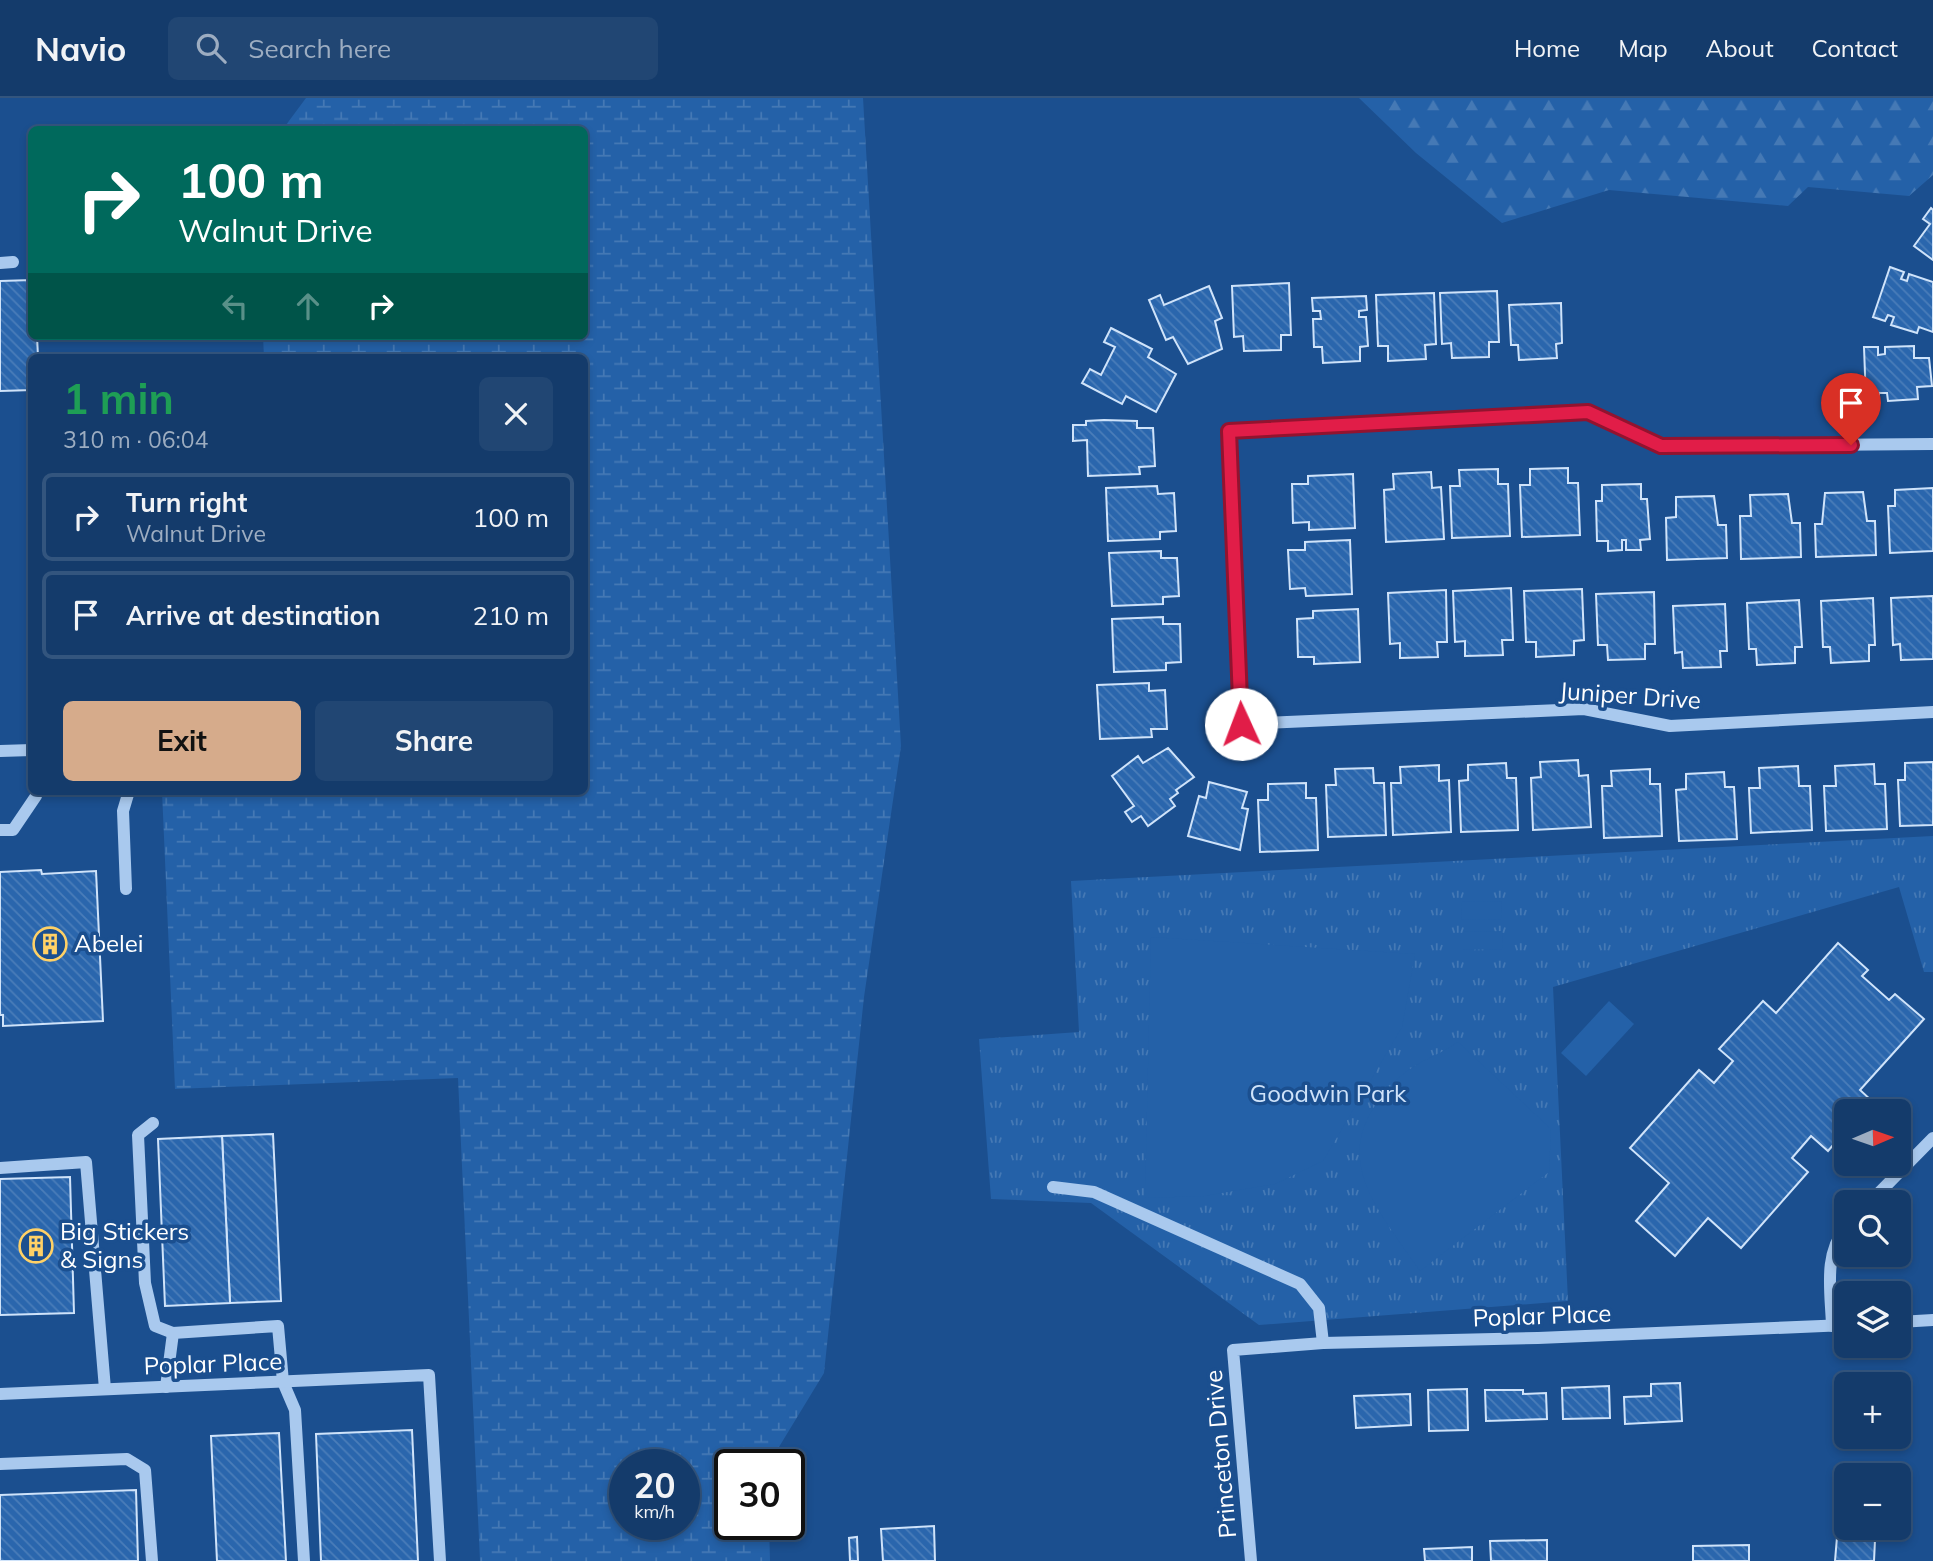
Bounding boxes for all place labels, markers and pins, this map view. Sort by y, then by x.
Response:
pin [1821,373,1881,445]
building icon: Abelei [31,925,69,963]
place label: Abelei [74,928,144,958]
place label: Big Stickers & Signs [60,1216,189,1274]
building icon: Big Stickers & Signs [17,1227,55,1265]

